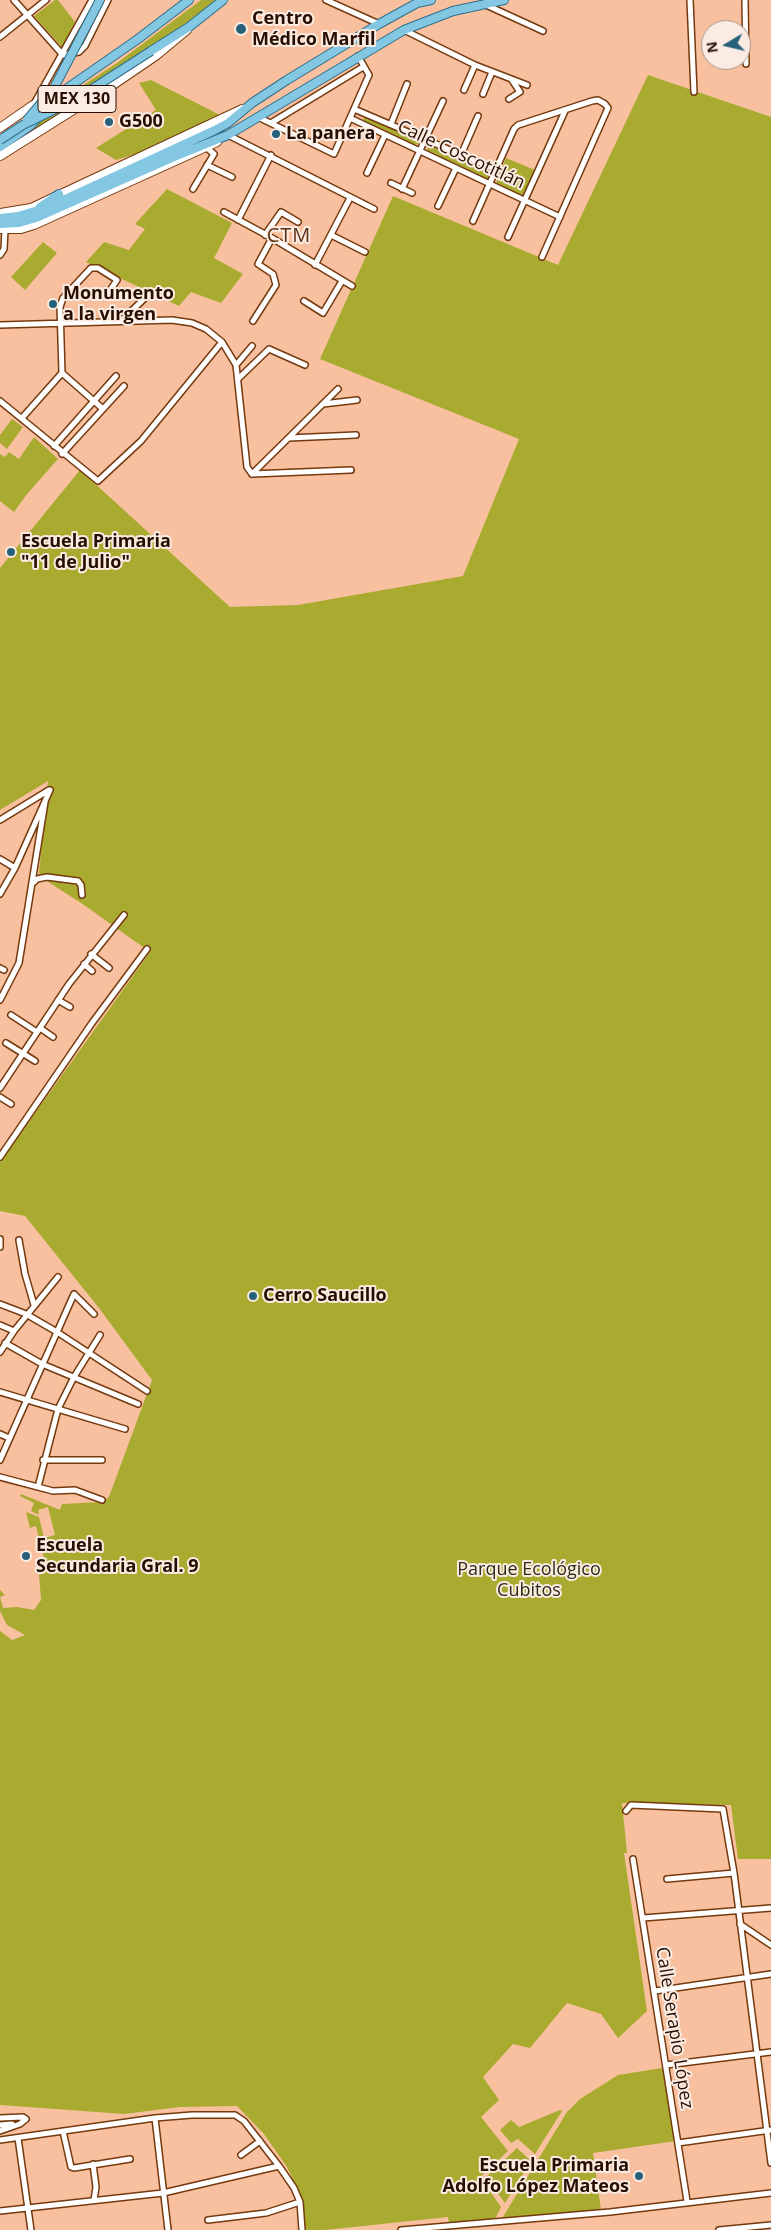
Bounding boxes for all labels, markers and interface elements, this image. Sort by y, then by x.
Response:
place label: Centro Médico Marfil [252,8,376,50]
north arrow [701,20,751,70]
marker: Centro Médico Marfil [234,22,248,36]
text: N [701,40,722,54]
road number: MEX 130 [38,86,116,112]
place label: G500 [119,111,163,133]
marker: G500 [103,116,115,128]
street label: Calle Coscotitlán [394,116,528,194]
place label: La panera [286,123,375,145]
marker: La panera [270,128,282,140]
district label: CTM [266,224,312,248]
place label: Monumento a la virgen [63,283,174,326]
marker: Monumento a la virgen [47,298,59,310]
place label: Escuela Primaria "11 de Julio" [21,531,171,574]
marker: Escuela Primaria "11 de Julio" [5,546,17,558]
place label: Cerro Saucillo [263,1285,387,1307]
marker: Cerro Saucillo [247,1290,259,1302]
place label: Escuela Secundaria Gral. 9 [36,1535,199,1578]
marker: Escuela Secundaria Gral. 9 [20,1550,32,1562]
park label: Parque Ecológico Cubitos [457,1559,601,1602]
street label: Calle Serapio López [651,1946,697,2110]
place label: Escuela Primaria Adolfo López Mateos [443,2155,629,2198]
marker: Escuela Primaria Adolfo López Mateos [633,2170,645,2182]

